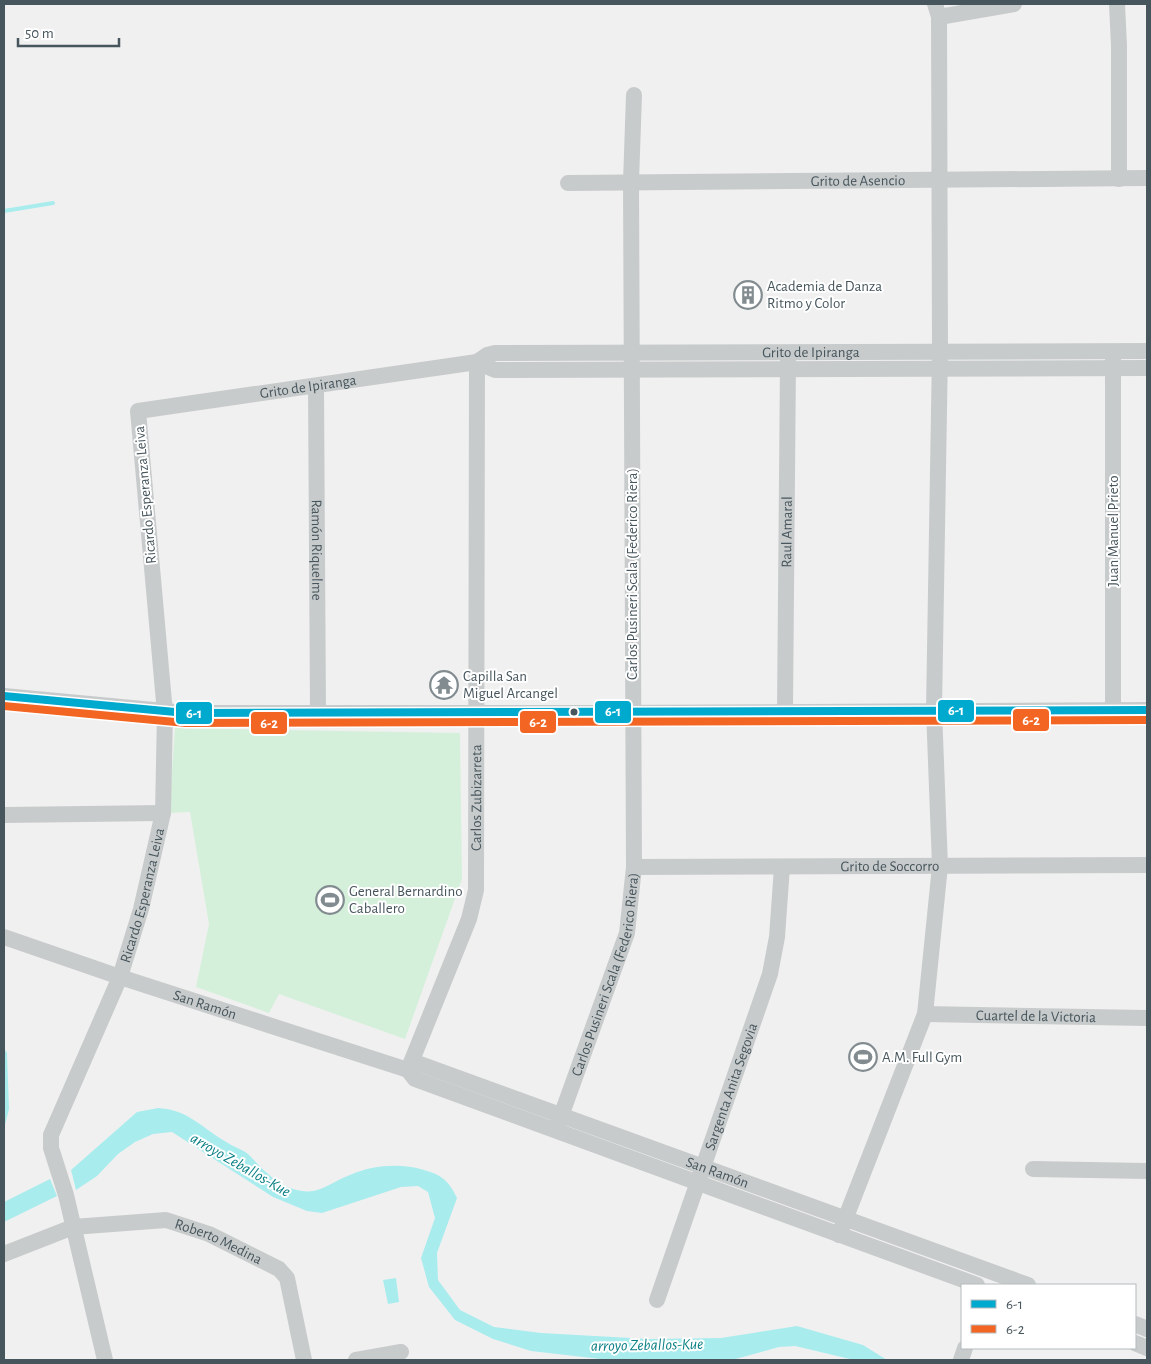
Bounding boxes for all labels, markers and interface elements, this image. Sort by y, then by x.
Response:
scale bar [18,15,119,47]
text: 50 m [25,26,54,41]
street label: Grito de Asencio [811,173,905,189]
place label: Academia de Danza Ritmo y Color [767,279,882,311]
building icon: Academia de Danza Ritmo y Color [733,280,763,310]
street label: Grito de Ipiranga [762,345,860,360]
street label: Grito de Ipiranga [259,373,357,401]
street label: Ricardo Esperanza Leiva [132,425,159,565]
street label: Carlos Pusineri Scala (Federico Riera) [625,468,640,680]
street label: Juan Manuel Prieto [1106,475,1121,587]
street label: Raul Amaral [779,496,795,568]
street label: Ramón Riquelme [309,499,324,601]
place label: Capilla San Miguel Arcangel [463,669,558,701]
temple icon: Capilla San Miguel Arcangel [429,670,459,700]
line badge: 6-1 [937,699,975,723]
line badge: 6-1 [594,700,632,724]
line badge: 6-1 [175,701,213,725]
text: 6-1 [948,704,964,718]
text: 6-1 [605,705,621,719]
text: 6-1 [186,707,202,721]
unlabelled marker [569,707,579,717]
line badge: 6-2 [1012,708,1050,732]
line badge: 6-2 [519,710,557,734]
line badge: 6-2 [250,711,288,735]
text: 6-2 [1022,714,1040,728]
text: 6-2 [529,716,547,730]
text: 6-2 [260,717,278,731]
street label: Carlos Zubizarreta [469,744,484,851]
street label: Ricardo Esperanza Leiva [118,827,167,965]
street label: Grito de Soccorro [841,859,939,874]
street label: Carlos Pusineri Scala (Federico Riera) [569,872,641,1078]
place label: General Bernardino Caballero [349,884,463,916]
sports icon: General Bernardino Caballero [315,885,345,915]
street label: San Ramón [171,988,238,1022]
street label: Cuartel de la Victoria [976,1008,1096,1025]
street label: Sargenta Anita Segovia [703,1021,760,1152]
sports icon: A.M. Full Gym [848,1042,878,1072]
place label: A.M. Full Gym [882,1050,962,1065]
water label: arroyo Zeballos-Kue [188,1130,293,1200]
street label: San Ramón [684,1154,751,1191]
street label: Roberto Medina [173,1216,264,1267]
legend [961,1284,1136,1349]
text: 6-1 [1006,1297,1023,1312]
text: 6-2 [1006,1322,1025,1337]
water label: arroyo Zeballos-Kue [591,1336,703,1354]

